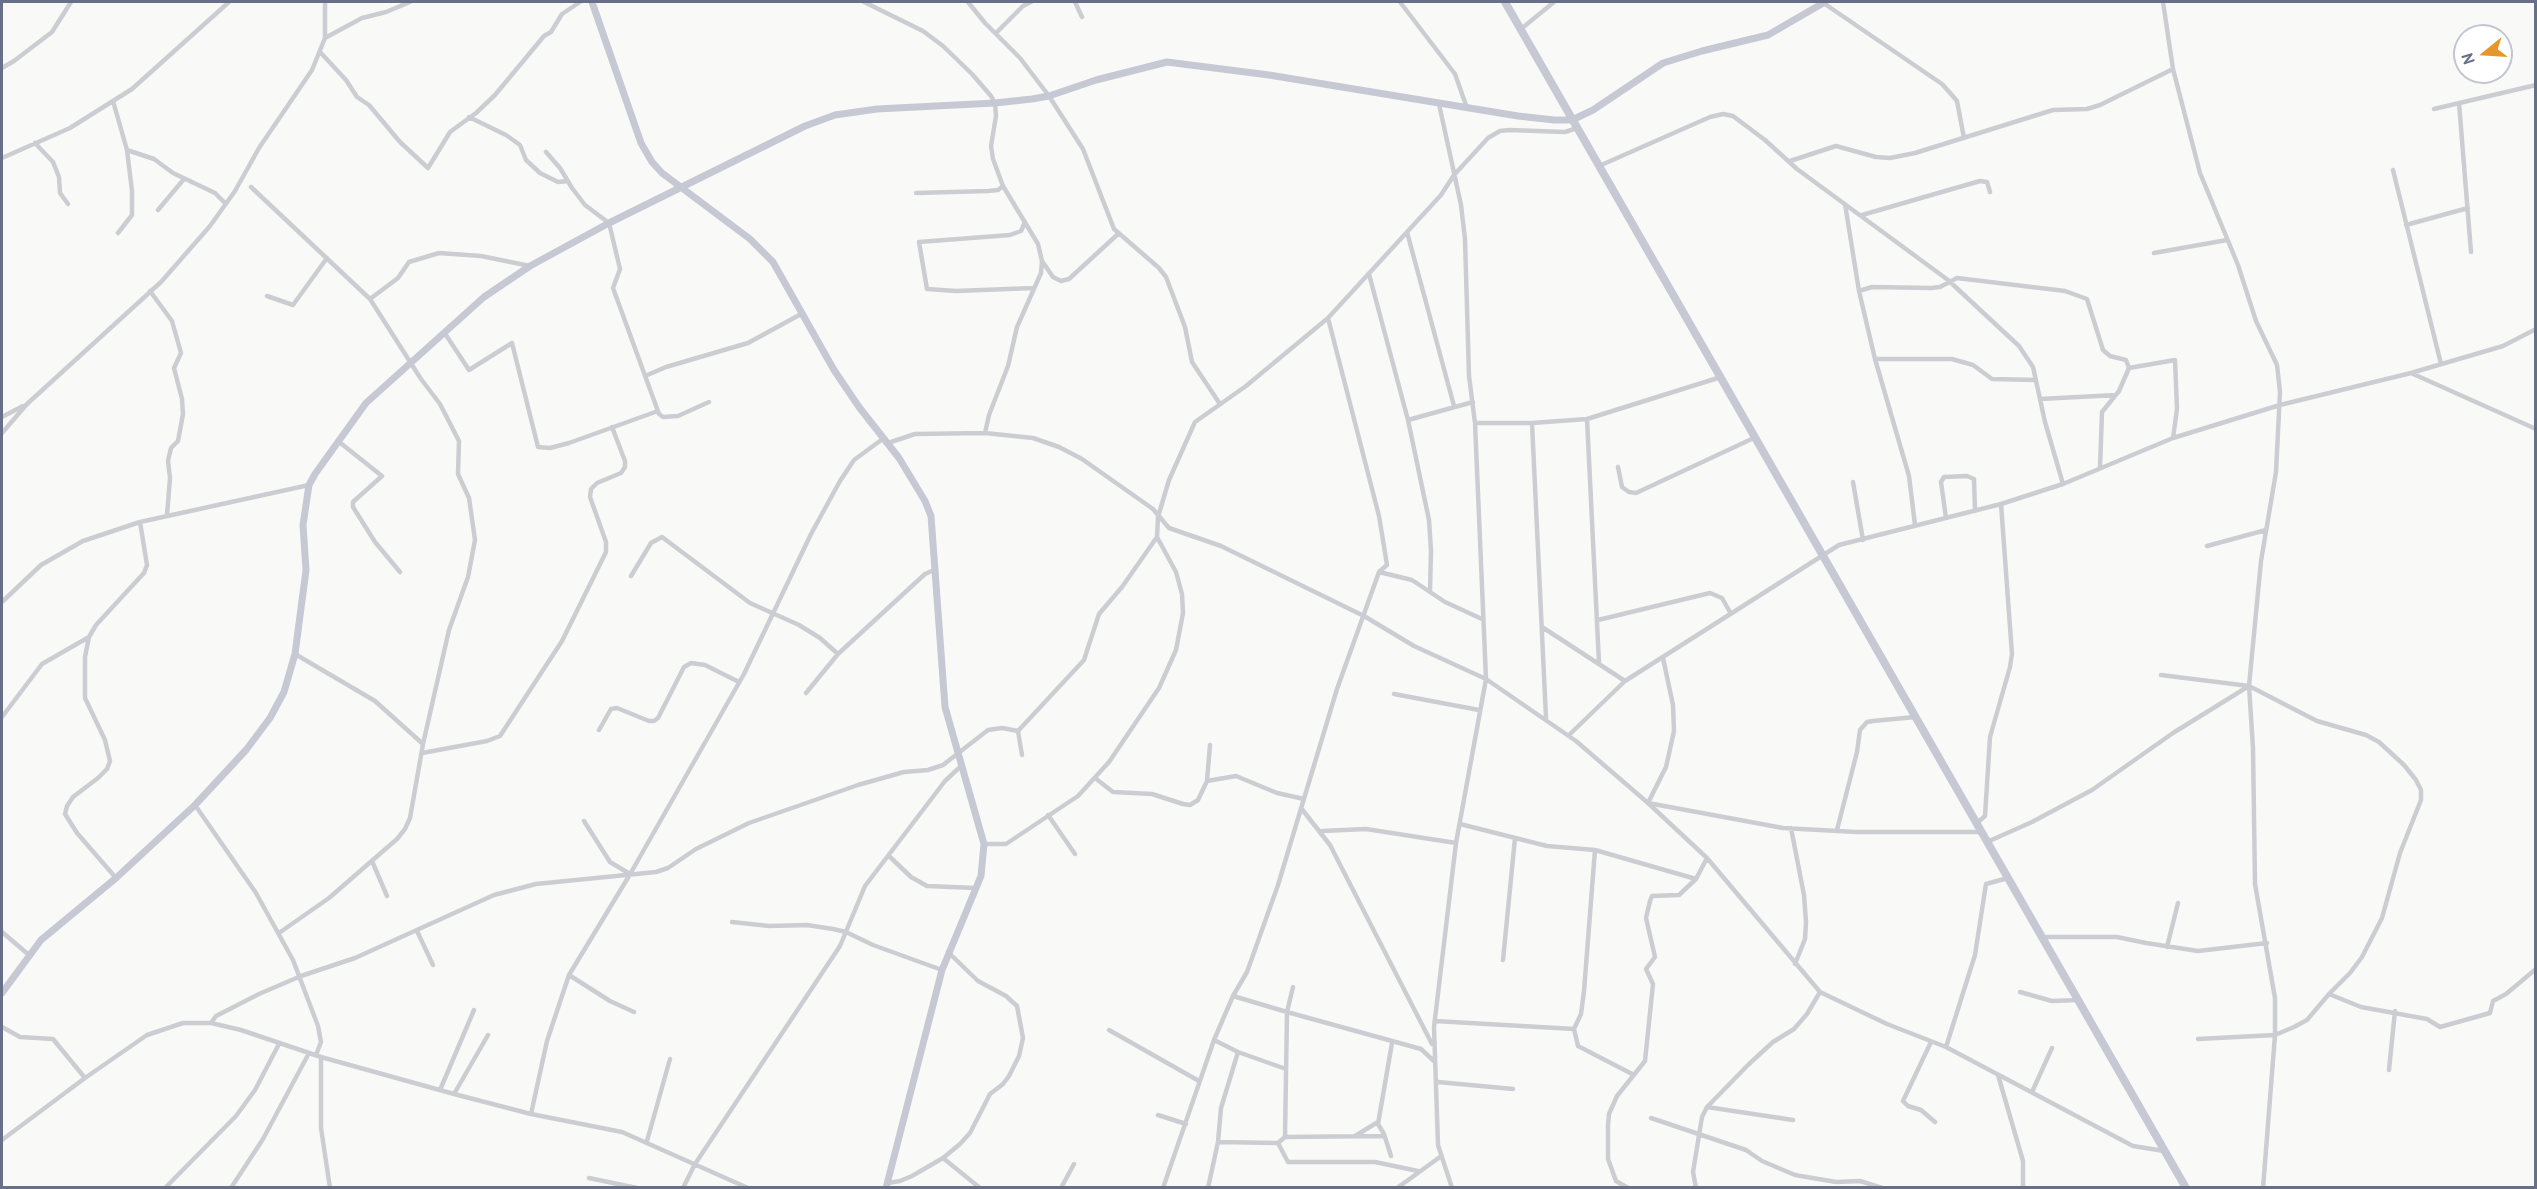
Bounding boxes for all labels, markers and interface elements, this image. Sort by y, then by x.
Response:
north arrow [2453,24,2513,84]
text: N [2457,51,2479,67]

